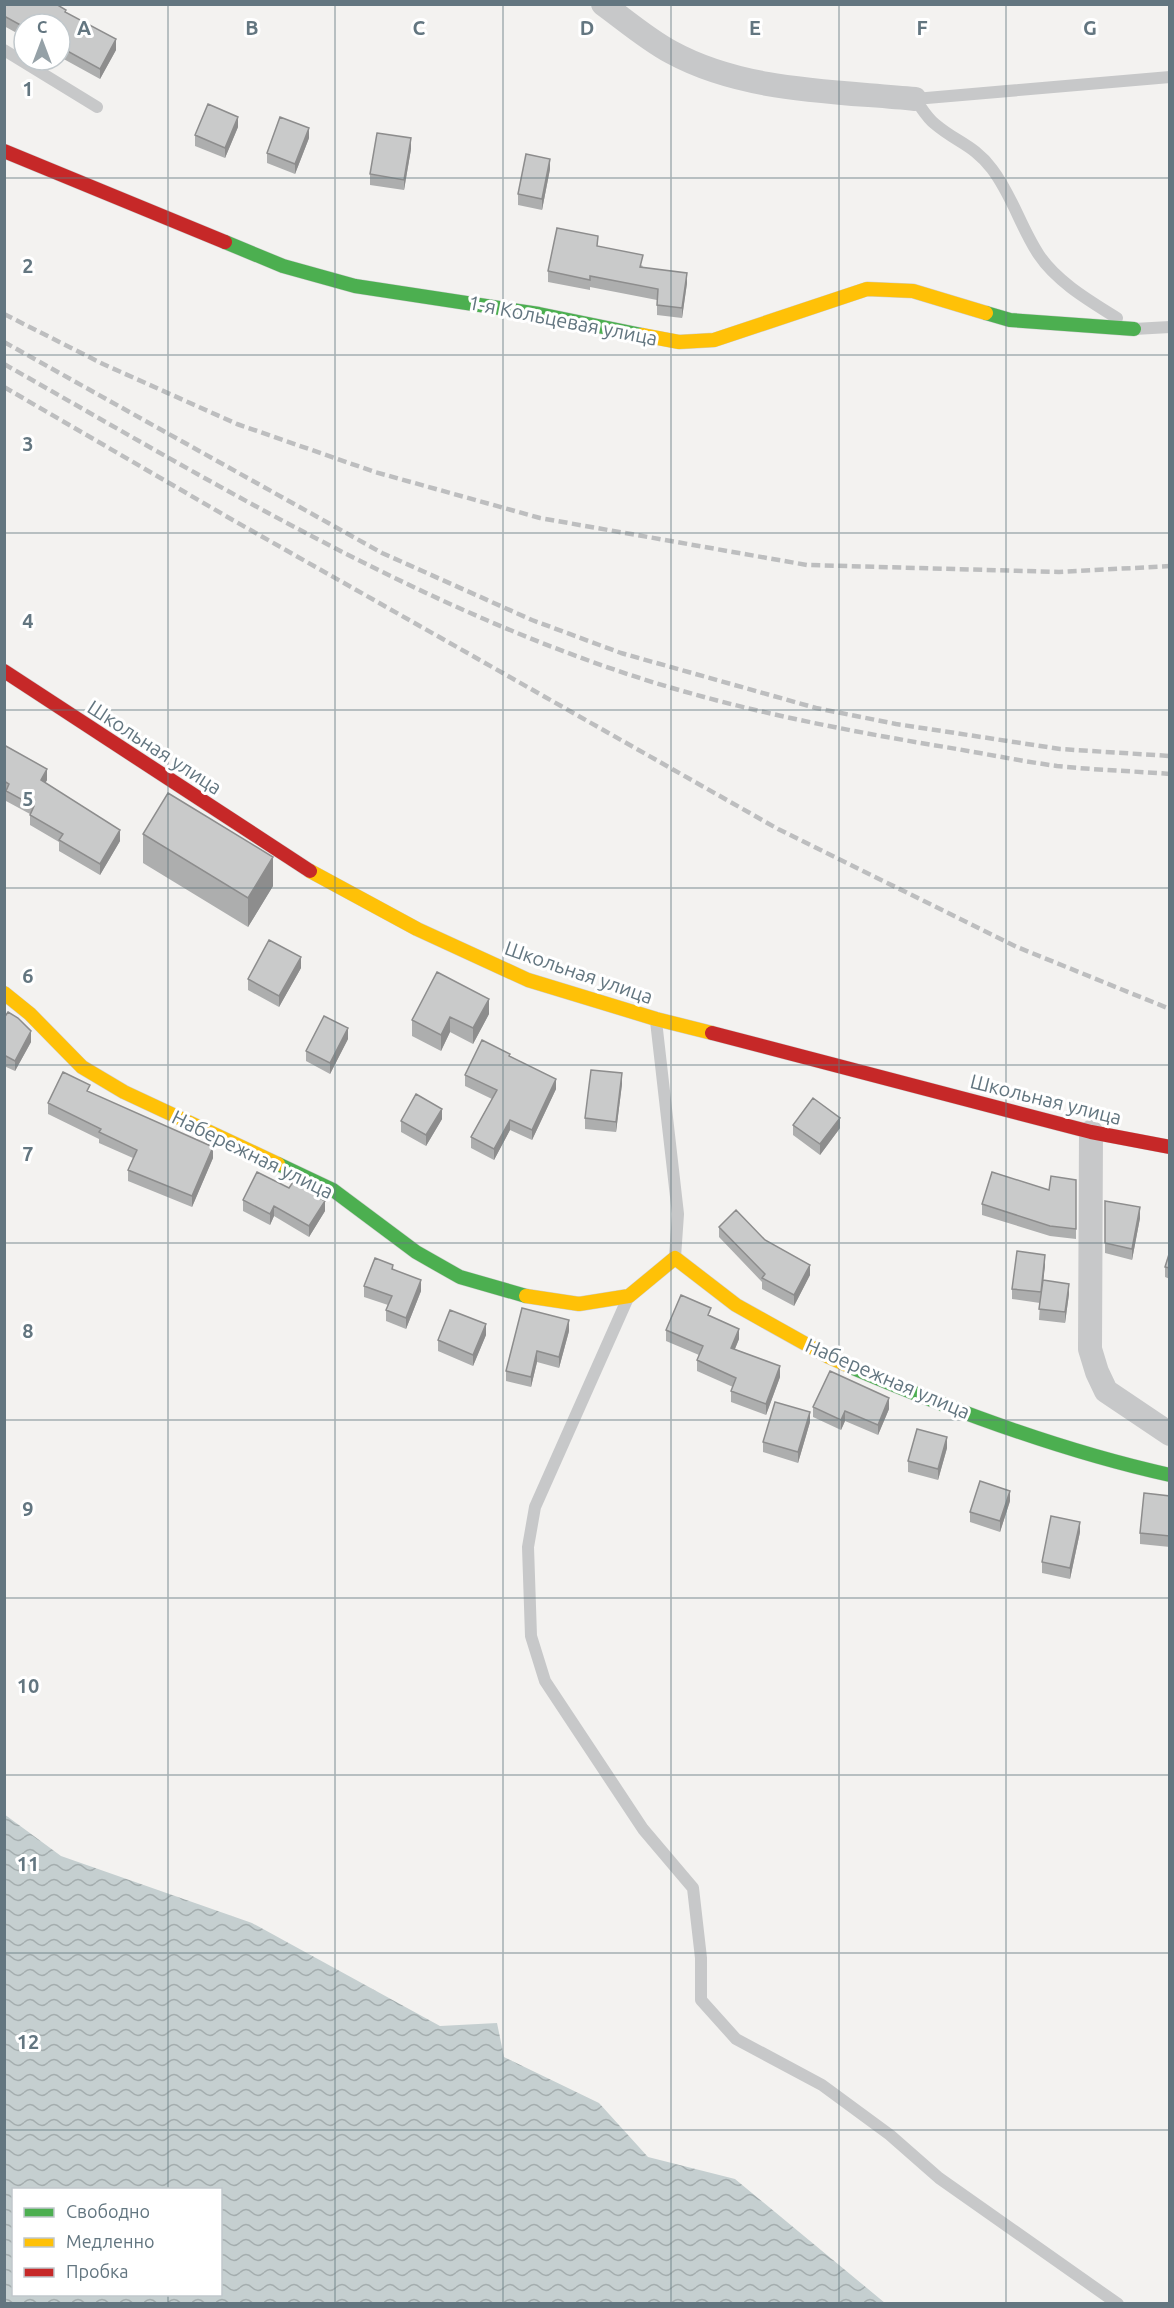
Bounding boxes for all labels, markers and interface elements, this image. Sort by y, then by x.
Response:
north arrow [12,12,72,72]
text: A [77,16,91,39]
text: B [245,16,259,39]
text: C [413,16,426,39]
text: D [580,16,594,39]
text: E [749,16,761,39]
text: F [916,16,928,39]
text: G [1083,16,1097,39]
text: С [37,18,47,36]
text: 1 [22,77,34,100]
text: 2 [22,254,34,277]
street label: 1-я Кольцевая улица [466,290,660,350]
text: 3 [22,432,34,455]
text: 4 [22,609,34,632]
street label: Школьная улица [84,695,226,799]
text: 5 [22,787,34,810]
street label: Школьная улица [502,936,656,1008]
text: 6 [22,964,34,987]
street label: Школьная улица [968,1069,1124,1129]
street label: Набережная улица [169,1105,337,1203]
text: 7 [22,1142,34,1165]
text: 8 [22,1319,34,1342]
street label: Набережная улица [802,1333,974,1423]
text: 9 [22,1497,34,1520]
text: 10 [17,1674,39,1697]
text: 11 [17,1852,39,1875]
text: 12 [17,2030,39,2053]
legend [12,2188,222,2296]
text: Свободно [66,2201,150,2221]
text: Медленно [66,2231,155,2251]
text: Пробка [66,2261,129,2281]

